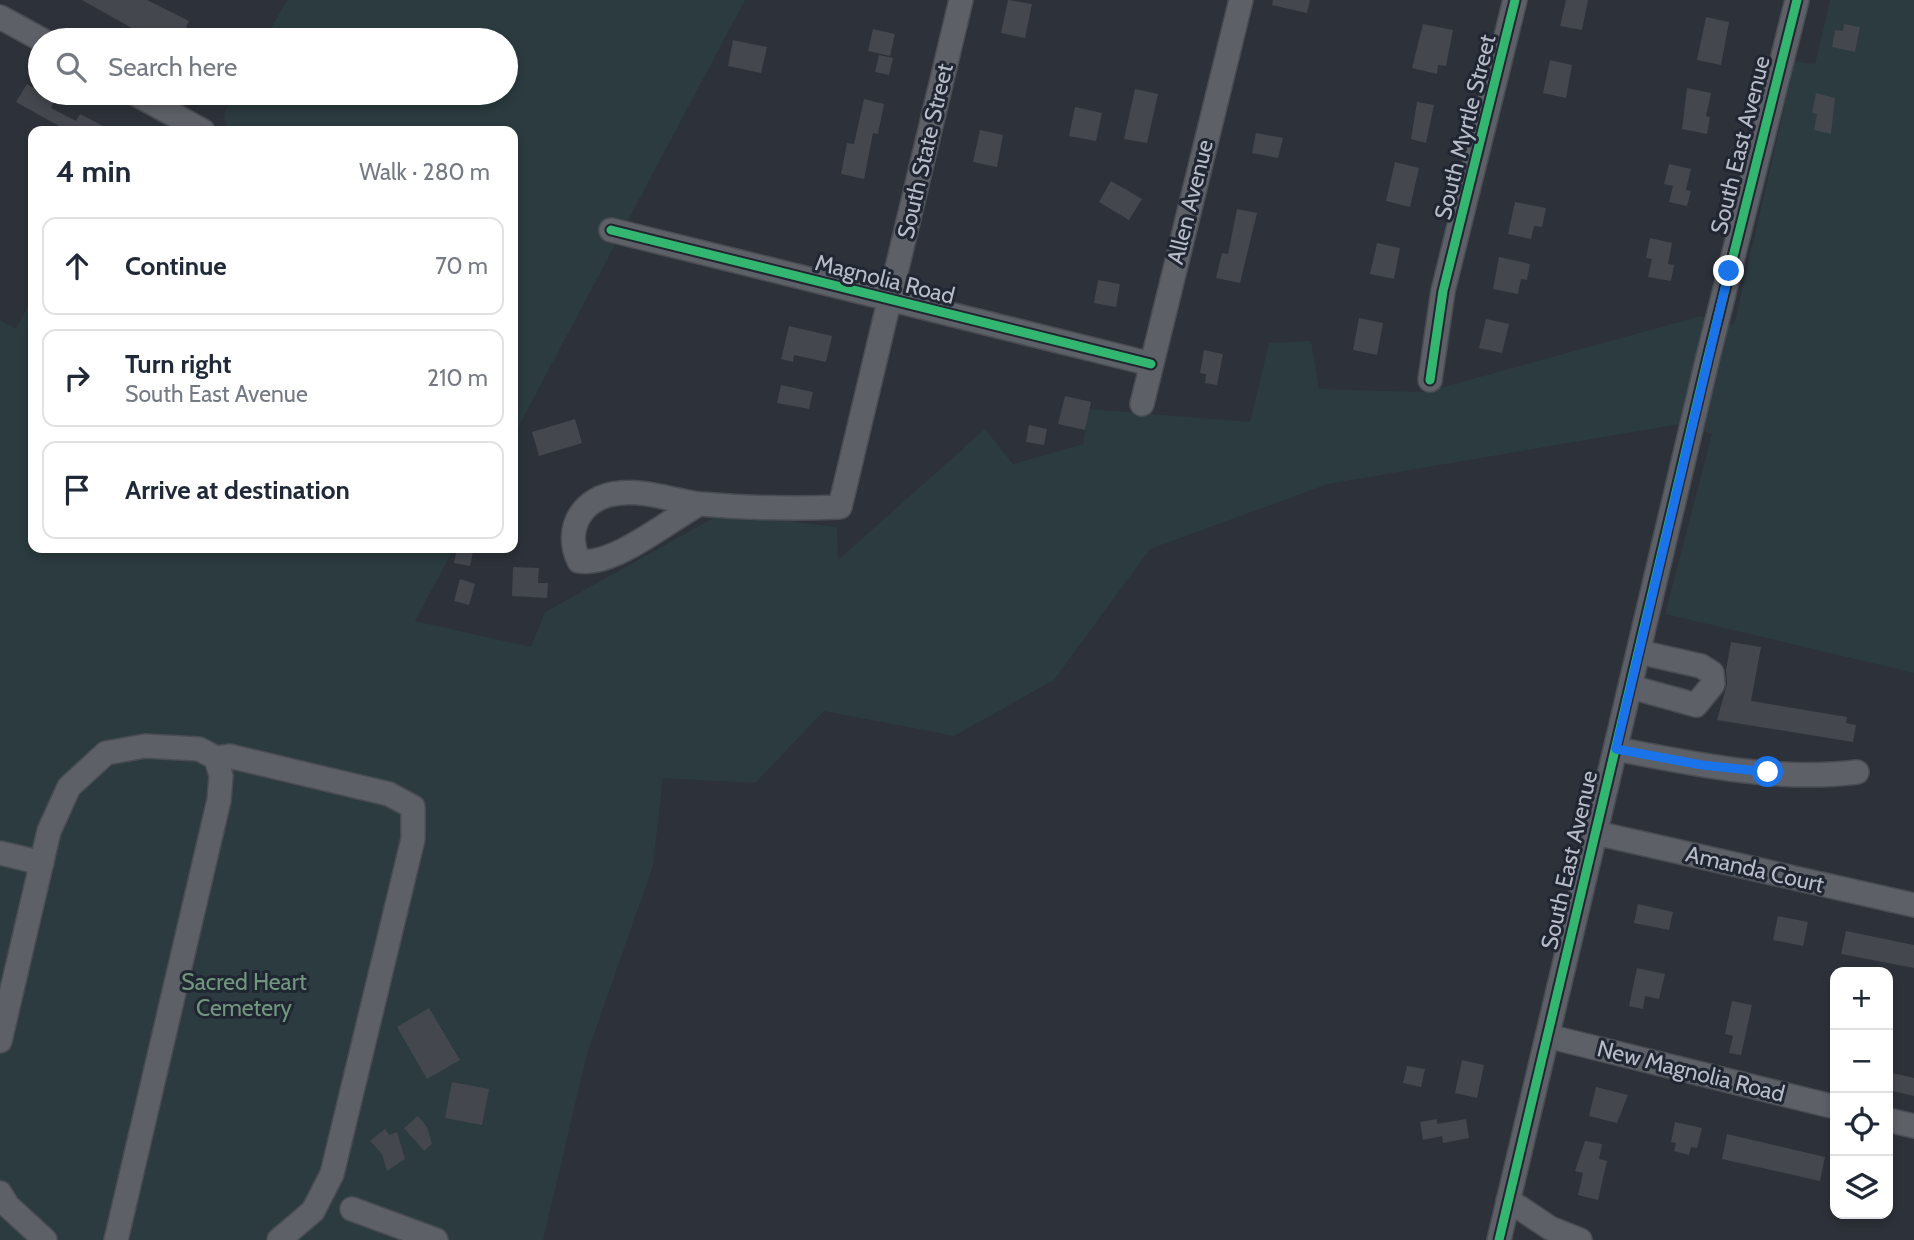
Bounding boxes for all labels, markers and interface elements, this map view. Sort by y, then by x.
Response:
search box [28,28,518,105]
street label: South Myrtle Street [1428,31,1502,222]
icon: search [52,48,90,86]
text: Search here [108,51,237,83]
street label: South East Avenue [1704,53,1776,237]
street label: South State Street [891,60,959,241]
street label: Allen Avenue [1161,137,1219,267]
text: 4 min [56,153,131,190]
text: Walk · 280 m [359,158,490,186]
icon: ahead [58,247,96,285]
street label: Magnolia Road [812,248,958,310]
text: Continue [125,250,227,282]
text: 70 m [435,252,488,280]
route end [1713,255,1744,286]
text: Turn right [125,348,231,380]
icon: right [58,359,96,397]
text: 210 m [427,364,488,392]
text: South East Avenue [125,380,308,408]
icon: arrive [58,471,96,509]
text: Arrive at destination [125,474,350,506]
route start [1752,756,1783,787]
street label: South East Avenue [1535,768,1603,952]
street label: Amanda Court [1683,840,1827,899]
map controls [1830,967,1893,1219]
button: + [1830,967,1893,1030]
park label: Sacred Heart Cemetery [181,968,307,1022]
button: − [1830,1030,1893,1093]
street label: New Magnolia Road [1594,1034,1788,1108]
button: locate [1830,1093,1893,1156]
button: layers [1830,1156,1893,1219]

